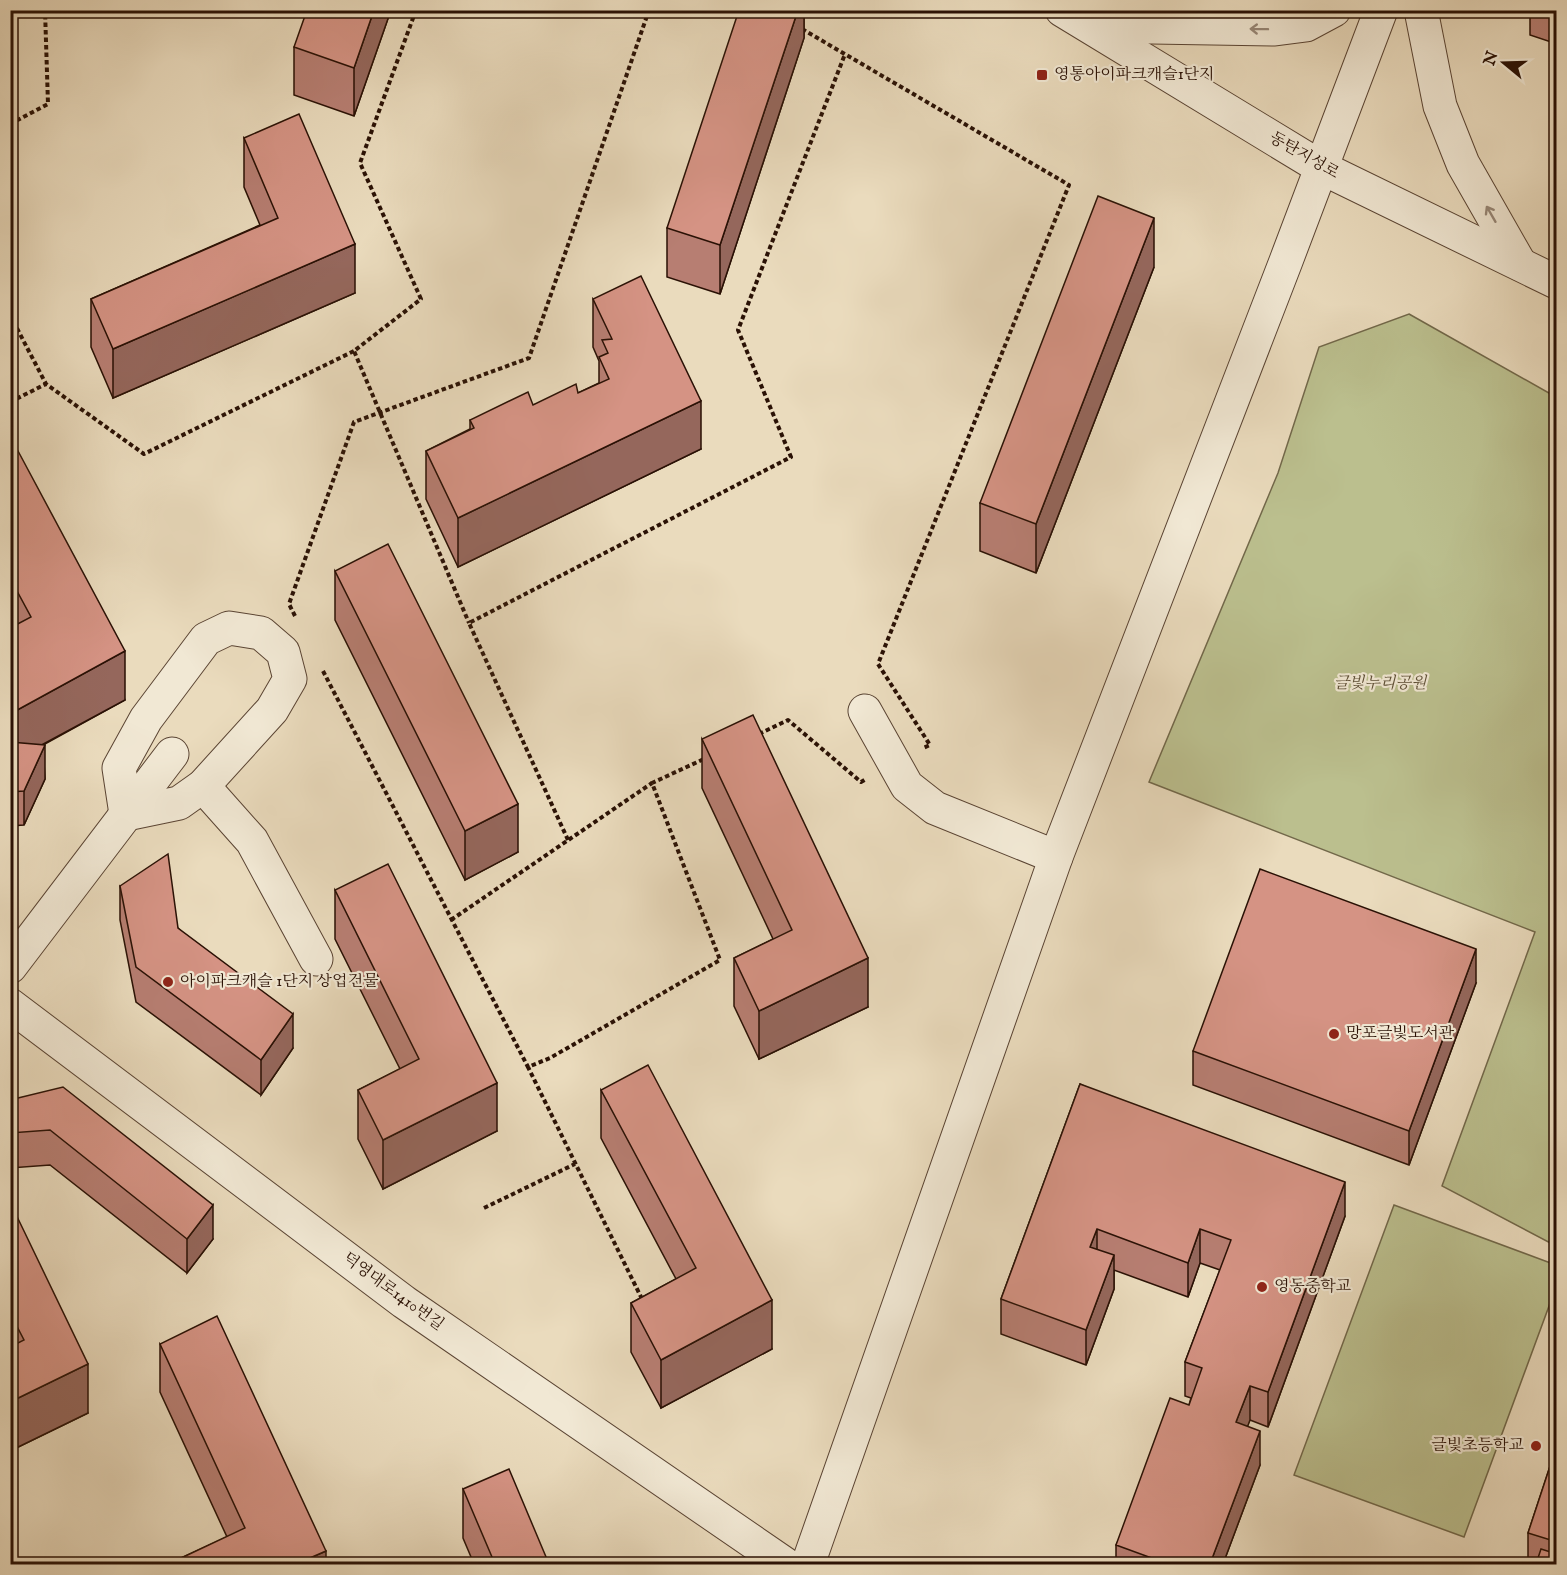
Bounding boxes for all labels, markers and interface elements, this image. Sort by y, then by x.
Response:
one-way arrow [1249,23,1269,35]
north arrow [1474,33,1534,93]
text: N [1480,49,1503,70]
place label: 영통아이파크캐슬1단지 [1054,65,1215,85]
marker: 영통아이파크캐슬1단지 [1035,68,1049,82]
street label: 동탄지성로 [1266,128,1343,184]
one-way arrow [1485,205,1496,223]
park label: 글빛누리공원 [1334,674,1428,694]
place label: 아이파크캐슬 1단지 상업건물 [180,972,379,992]
marker: 아이파크캐슬 1단지 상업건물 [161,975,175,989]
place label: 망포글빛도서관 [1346,1024,1455,1044]
marker: 망포글빛도서관 [1327,1027,1341,1041]
street label: 덕영대로1410번길 [338,1249,448,1335]
place label: 영동중학교 [1274,1277,1351,1297]
marker: 영동중학교 [1255,1280,1269,1294]
place label: 글빛초등학교 [1431,1436,1524,1456]
marker: 글빛초등학교 [1529,1439,1543,1453]

